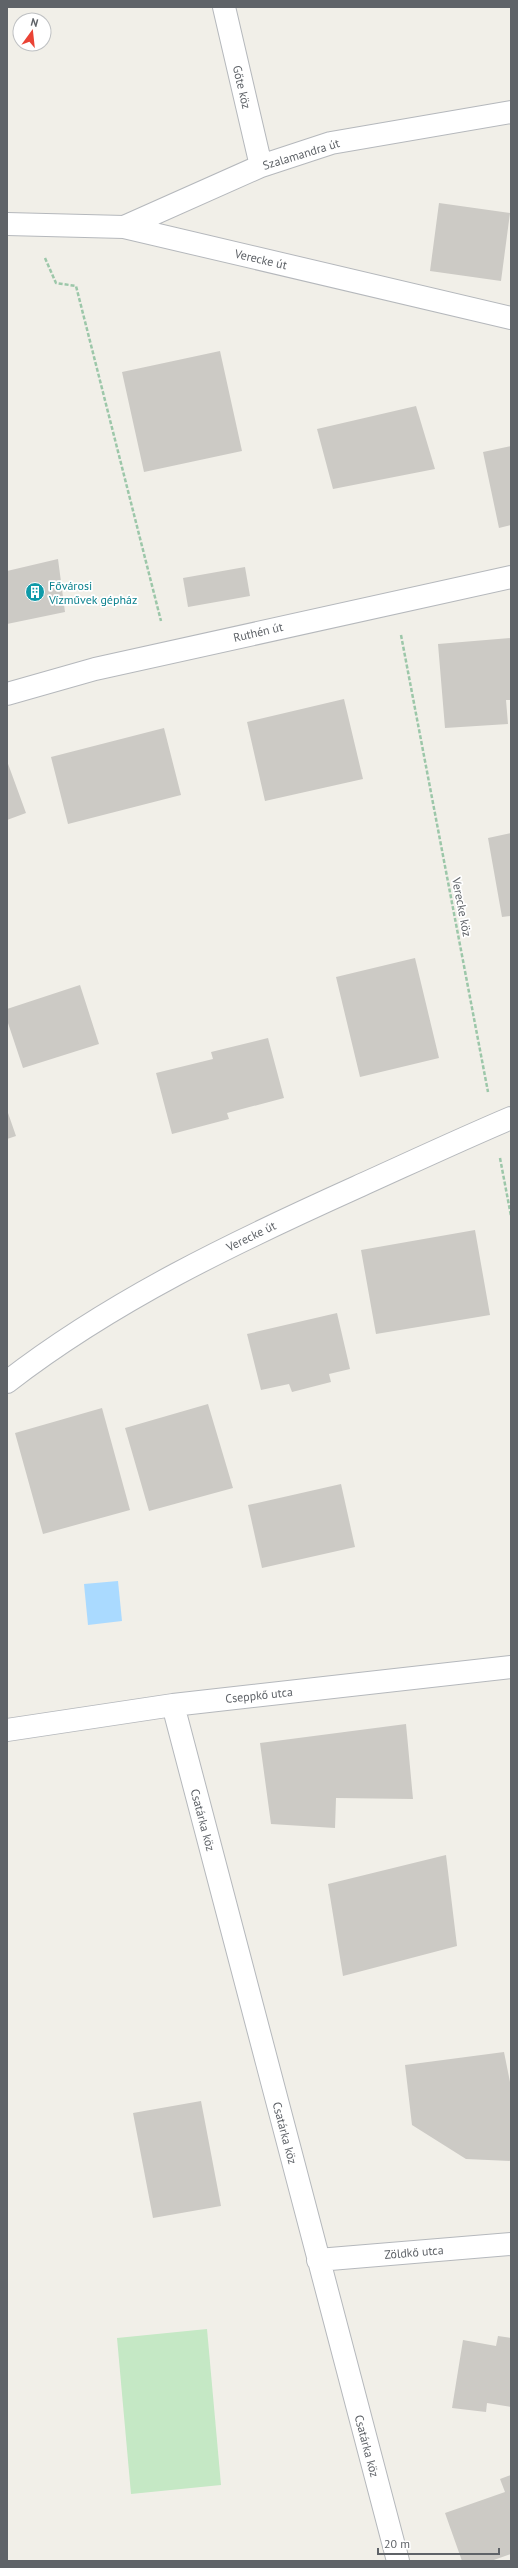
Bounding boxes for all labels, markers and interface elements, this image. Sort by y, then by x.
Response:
north arrow [12,12,52,52]
text: N [29,15,40,30]
street label: Gőte köz [230,64,254,110]
street label: Szalamandra út [261,135,341,173]
street label: Verecke út [232,245,289,272]
place label: Fővárosi Vízművek gépház [48,578,137,607]
building icon: Fővárosi Vízművek gépház [24,581,46,603]
street label: Ruthén út [232,619,284,645]
street label: Verecke köz [449,875,475,938]
street label: Verecke út [223,1218,278,1255]
street label: Cseppkő utca [225,1684,294,1706]
street label: Csatárka köz [187,1787,219,1853]
street label: Csatárka köz [269,2100,301,2166]
street label: Zöldkő utca [384,2242,444,2262]
street label: Csatárka köz [351,2413,383,2479]
scale bar [378,2530,499,2556]
text: 20 m [384,2536,410,2551]

